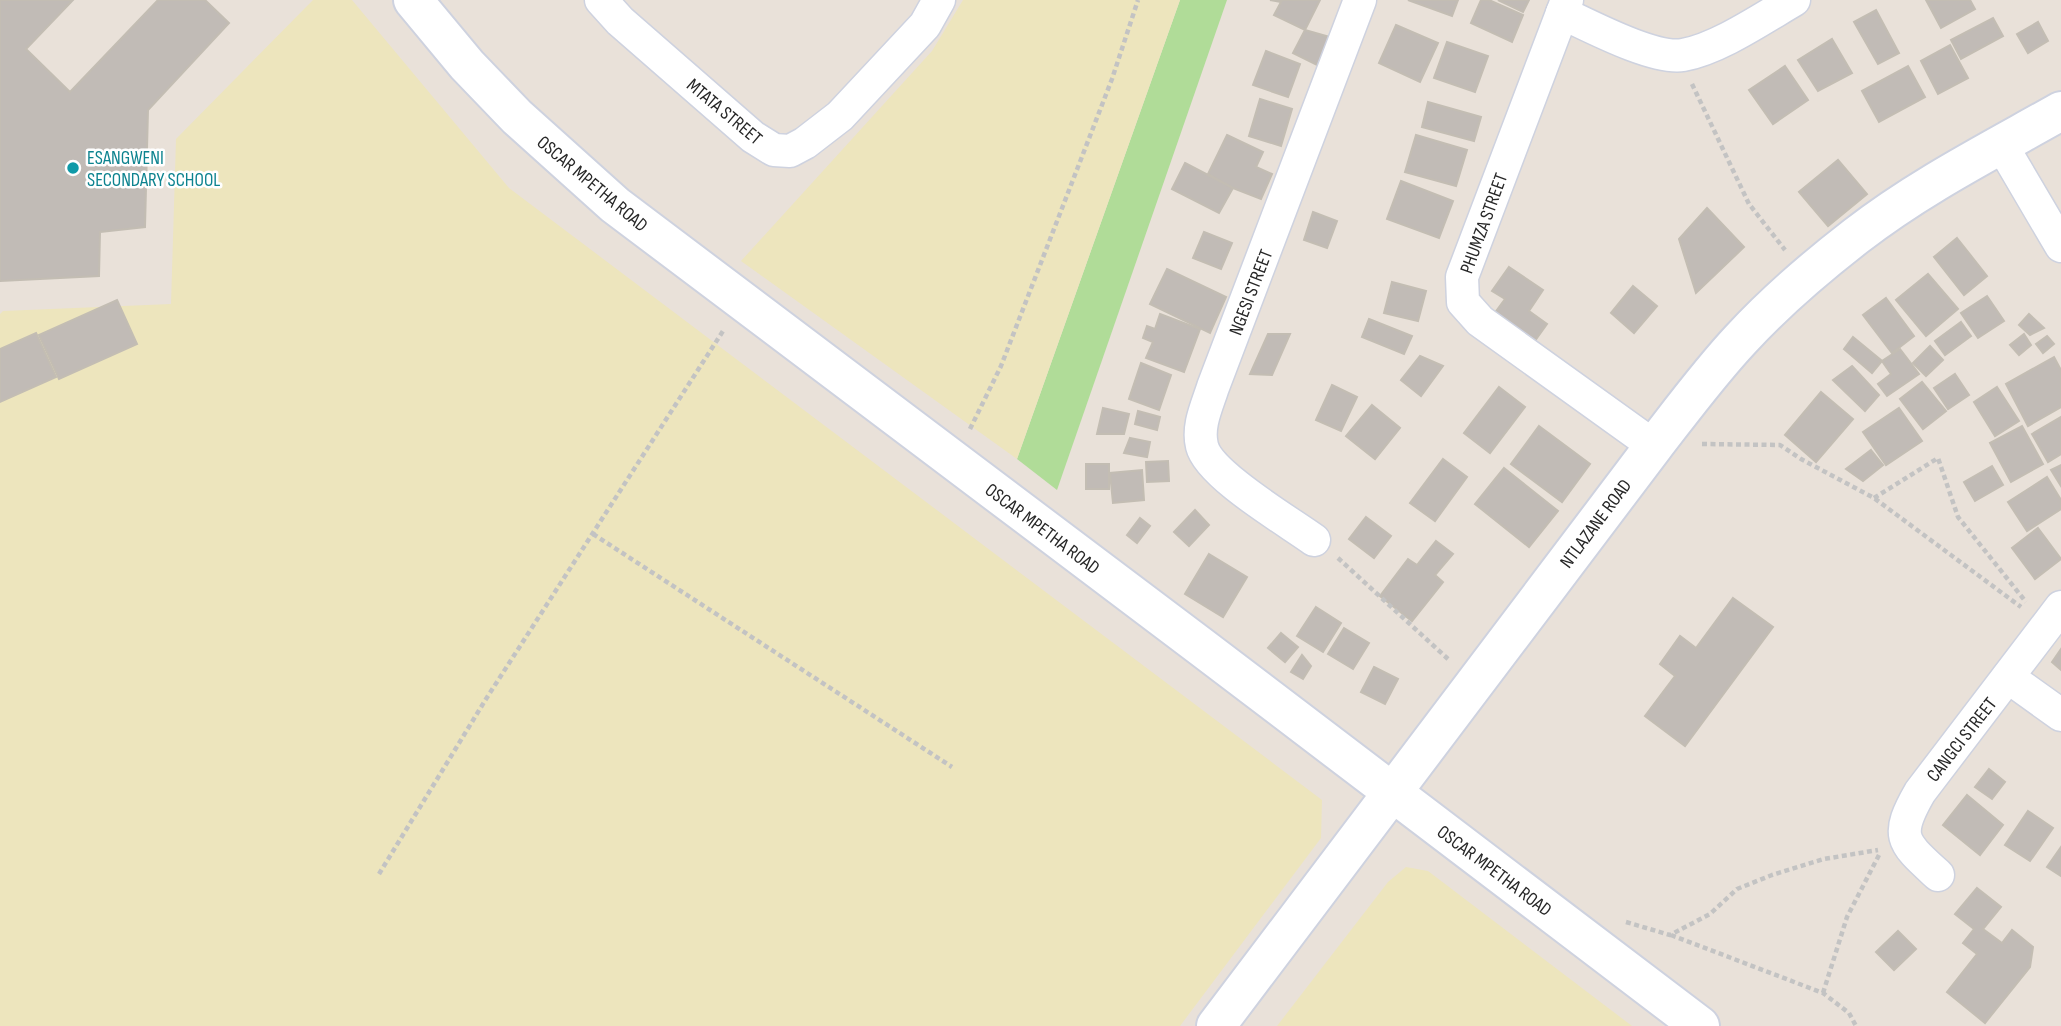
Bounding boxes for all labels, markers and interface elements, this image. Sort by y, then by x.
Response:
street label: MTATA STREET [682,74,767,151]
street label: OSCAR MPETHA ROAD [532,131,652,237]
place label: ESANGWENI SECONDARY SCHOOL [87,147,220,192]
marker: ESANGWENI SECONDARY SCHOOL [65,160,81,176]
street label: PHUMZA STREET [1456,170,1513,277]
street label: NGESI STREET [1225,246,1278,339]
street label: NTLAZANE ROAD [1555,475,1637,573]
street label: OSCAR MPETHA ROAD [980,479,1104,580]
street label: CANGCI STREET [1922,693,2002,787]
street label: OSCAR MPETHA ROAD [1432,821,1556,922]

